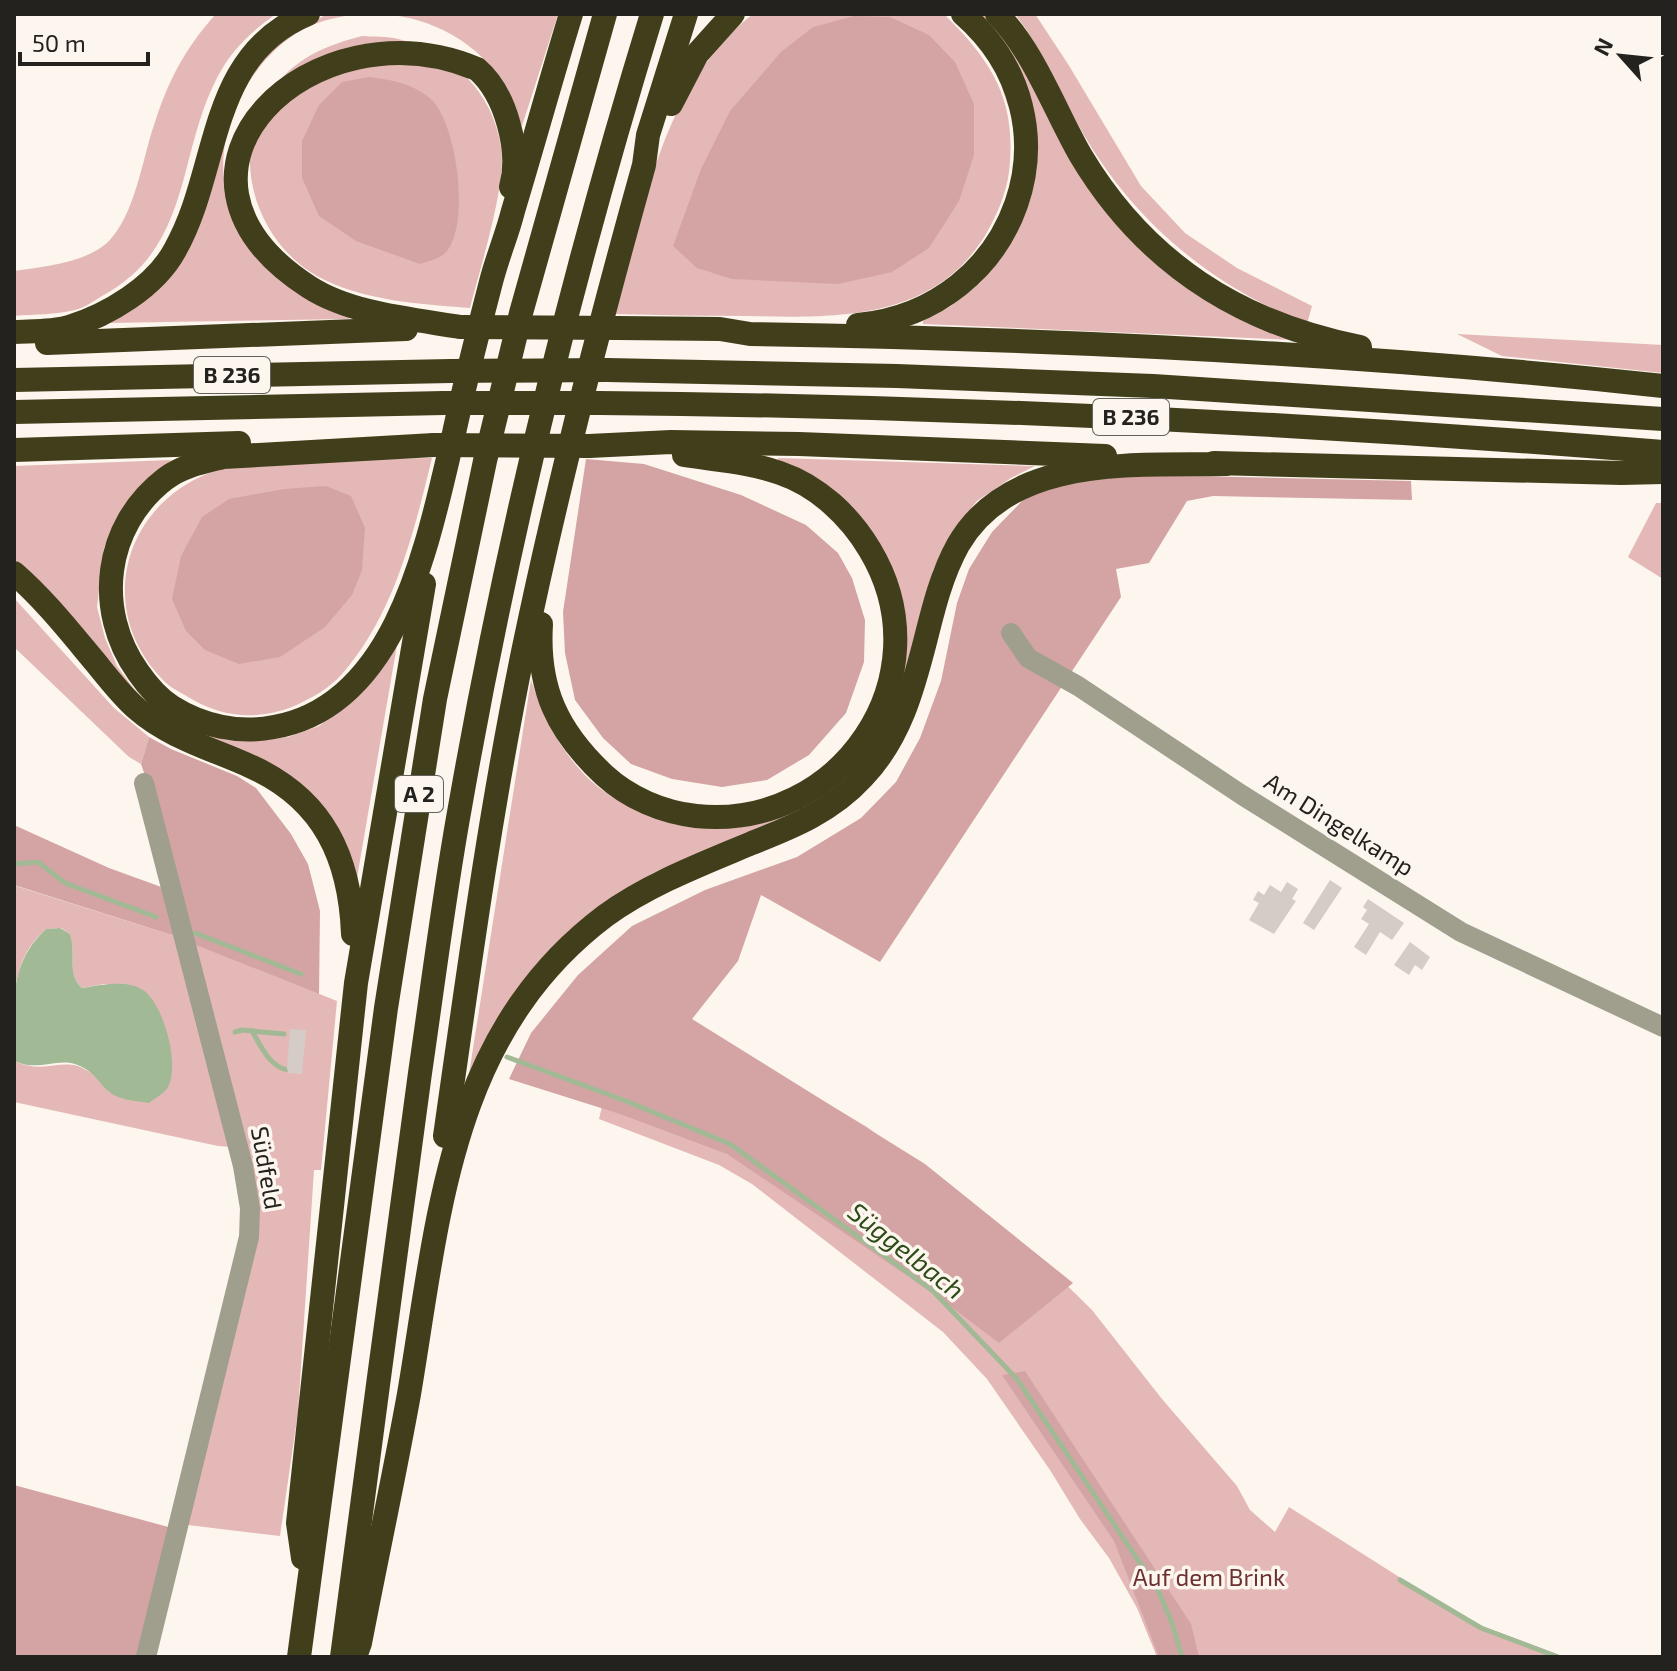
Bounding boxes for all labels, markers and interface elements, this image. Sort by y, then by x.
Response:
scale bar [20,16,148,66]
north arrow [1581,16,1661,96]
text: 50 m [32,28,86,57]
text: N [1587,33,1617,59]
road number: B 236 [194,357,270,393]
road number: B 236 [1093,399,1169,435]
street label: Am Dingelkamp [1260,766,1420,881]
road number: A 2 [395,776,443,812]
street label: Südfeld [246,1124,289,1211]
water label: Süggelbach [843,1195,971,1305]
park label: Auf dem Brink [1133,1562,1285,1591]

